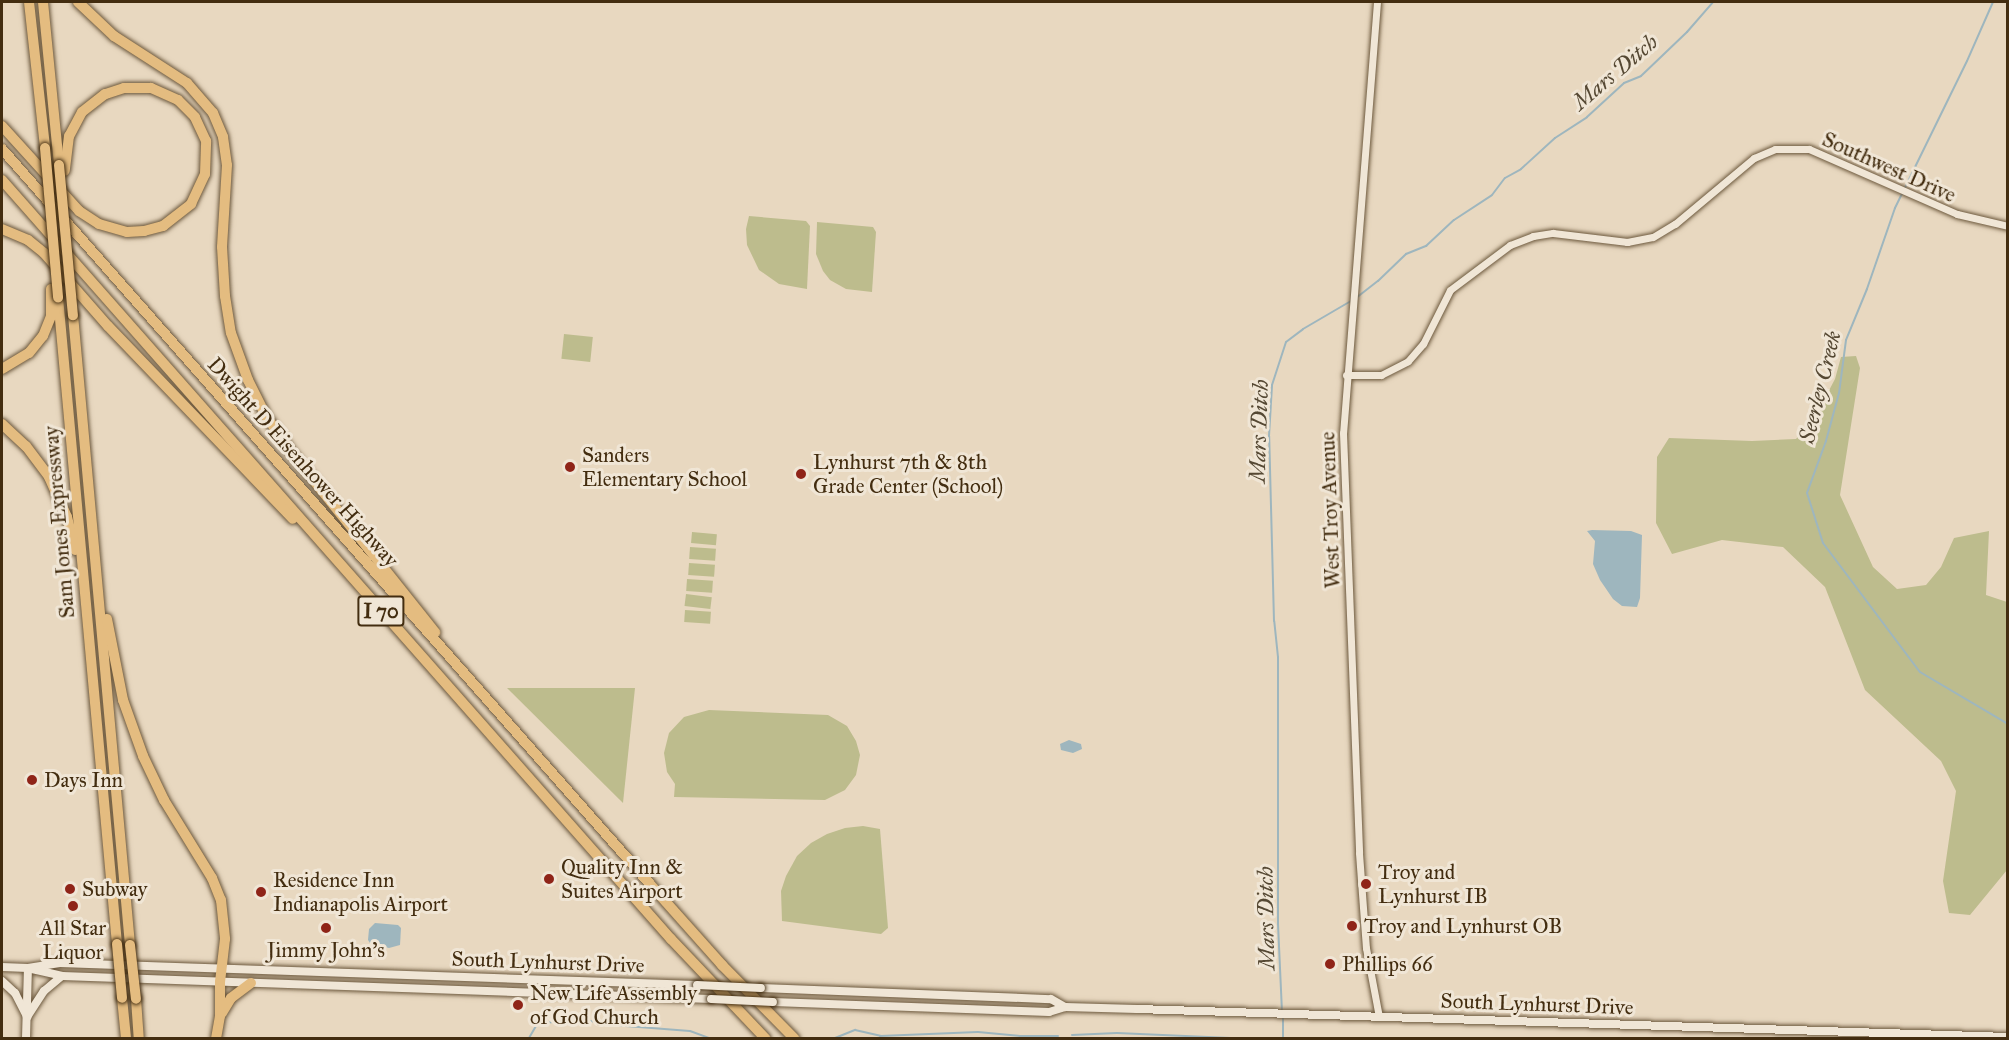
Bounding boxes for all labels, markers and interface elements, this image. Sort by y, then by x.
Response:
water label: Mars Ditch [1567,29,1663,115]
street label: Southwest Drive [1818,126,1960,208]
water label: Seerley Creek [1793,328,1847,446]
street label: Dwight D Eisenhower Highway [202,352,404,572]
water label: Mars Ditch [1244,379,1274,483]
street label: Sam Jones Expressway [38,425,80,619]
street label: West Troy Avenue [1315,431,1345,589]
place label: Sanders Elementary School [582,442,747,492]
place label: Lynhurst 7th & 8th Grade Center (School) [813,449,1003,499]
marker: Sanders Elementary School [563,460,577,474]
marker: Lynhurst 7th & 8th Grade Center (School) [794,467,808,481]
road number: I 70 [357,594,405,628]
place label: Days Inn [44,767,123,793]
marker: Days Inn [25,773,39,787]
place label: Quality Inn & Suites Airport [561,854,683,904]
place label: Troy and Lynhurst IB [1378,859,1488,909]
water label: Mars Ditch [1252,866,1280,970]
place label: Residence Inn Indianapolis Airport [273,867,448,917]
marker: Quality Inn & Suites Airport [542,872,556,886]
place label: Subway [82,876,147,902]
marker: Troy and Lynhurst IB [1359,877,1373,891]
marker: Subway [63,882,77,896]
marker: Residence Inn Indianapolis Airport [254,885,268,899]
marker: All Star Liquor [66,899,80,913]
place label: Troy and Lynhurst OB [1364,913,1562,939]
place label: All Star Liquor [40,915,106,965]
marker: Troy and Lynhurst OB [1345,919,1359,933]
marker: Jimmy John's [319,921,333,935]
place label: Jimmy John's [267,937,385,963]
street label: South Lynhurst Drive [451,946,645,978]
place label: Phillips 66 [1342,951,1433,977]
marker: Phillips 66 [1323,957,1337,971]
place label: New Life Assembly of God Church [530,980,697,1030]
street label: South Lynhurst Drive [1440,988,1634,1020]
marker: New Life Assembly of God Church [511,998,525,1012]

